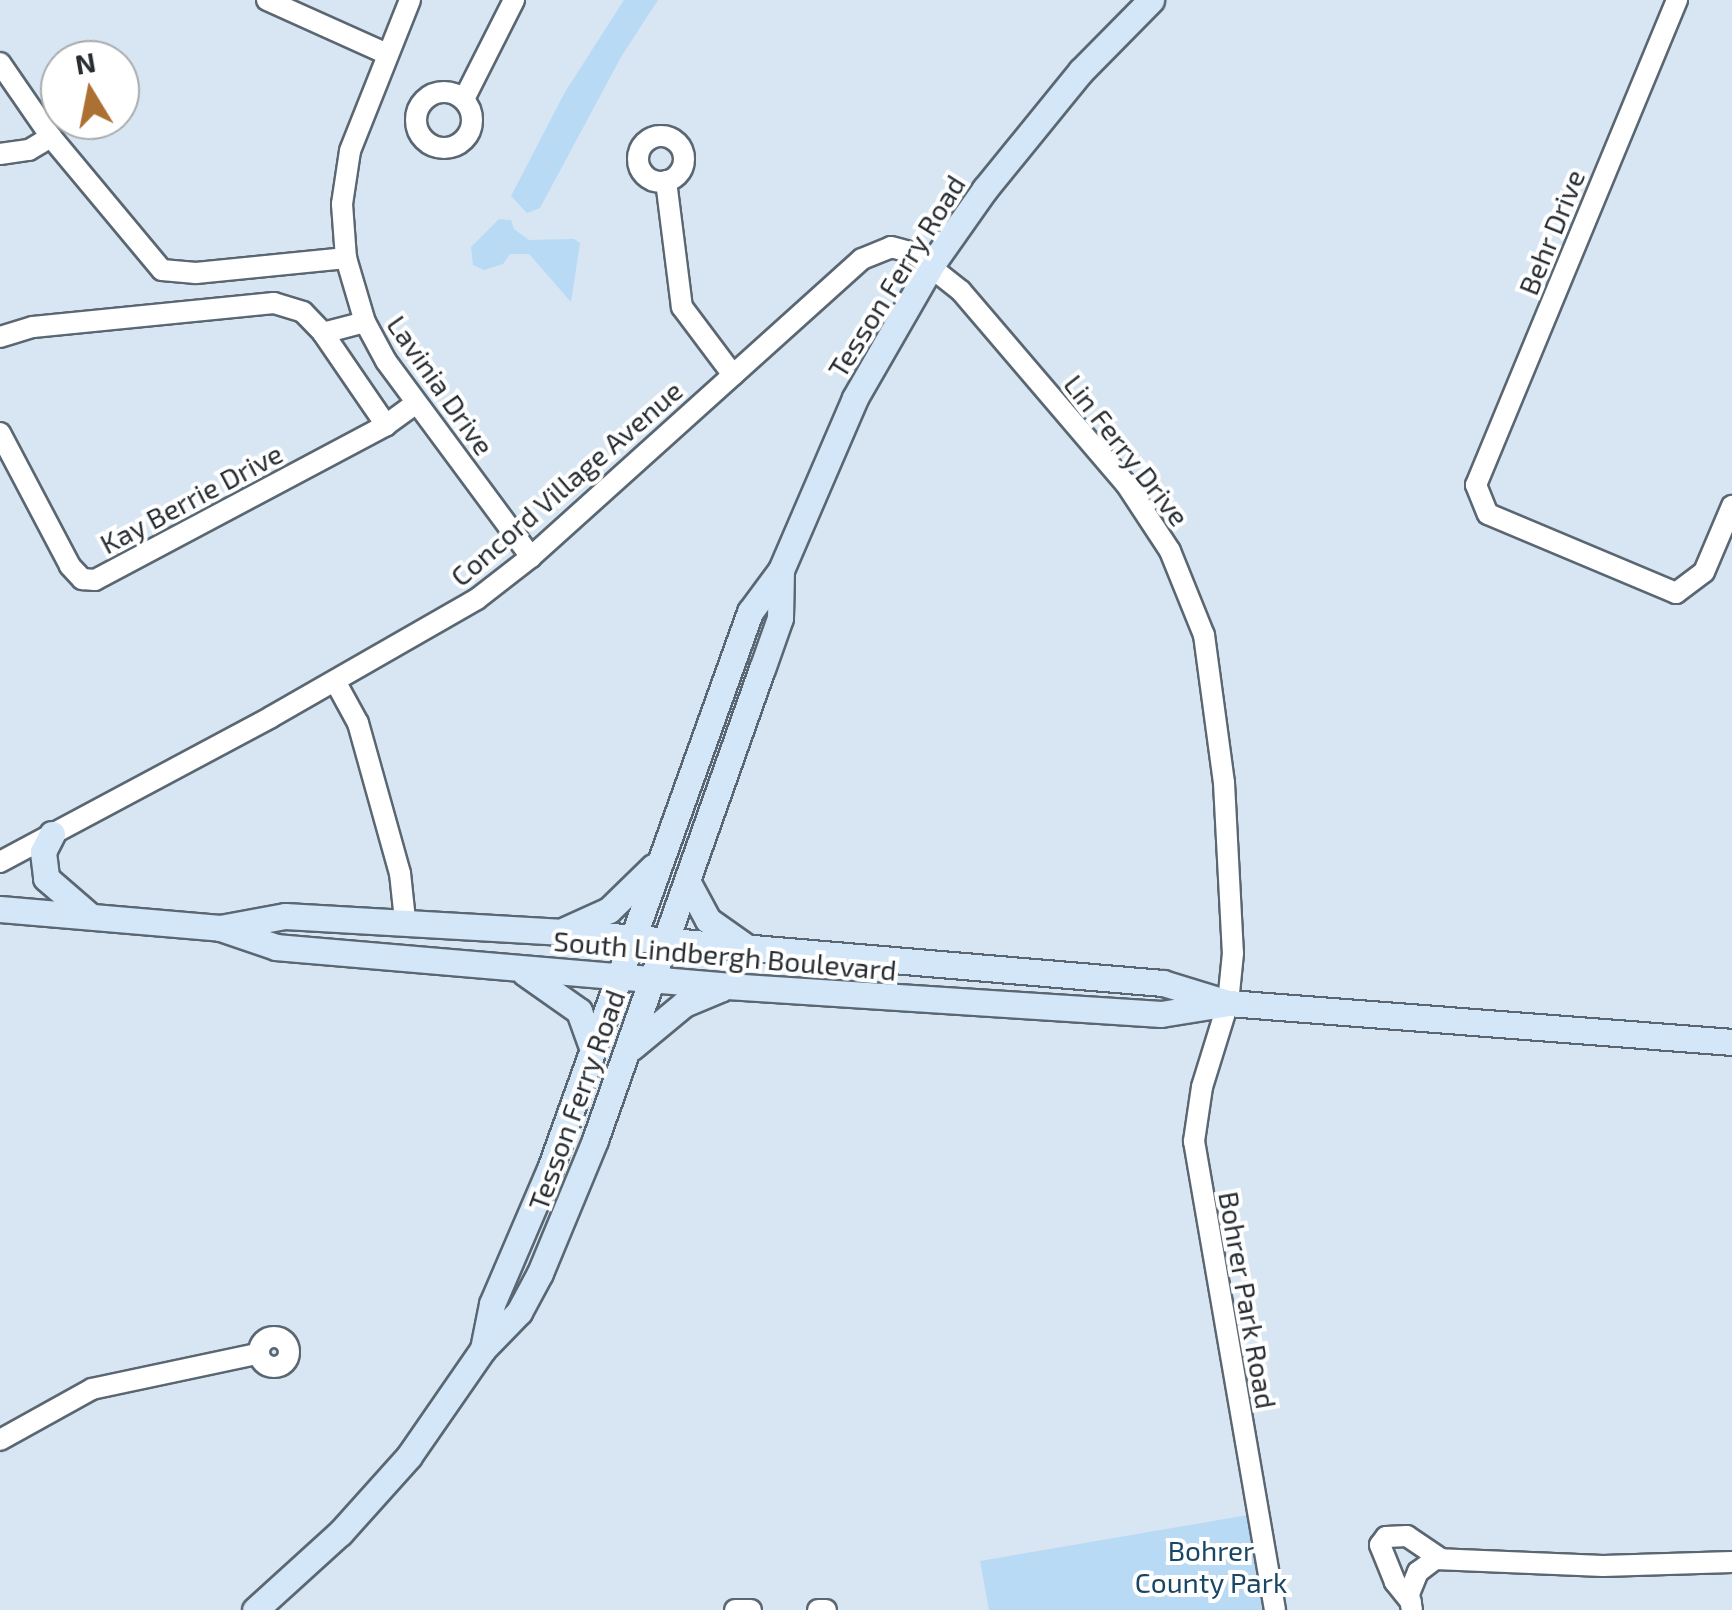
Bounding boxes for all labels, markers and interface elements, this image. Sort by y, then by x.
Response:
north arrow [40,40,140,140]
text: N [72,44,98,81]
street label: Behr Drive [1511,164,1591,300]
street label: Tesson Ferry Road [820,168,972,384]
street label: Lavinia Drive [381,309,501,461]
street label: Lin Ferry Drive [1057,367,1197,533]
street label: Concord Village Avenue [443,373,689,593]
street label: Kay Berrie Drive [94,436,288,560]
street label: South Lindbergh Boulevard [552,923,898,987]
street label: Tesson Ferry Road [520,985,632,1215]
street label: Bohrer Park Road [1212,1188,1284,1412]
park label: Bohrer County Park [1134,1533,1288,1599]

